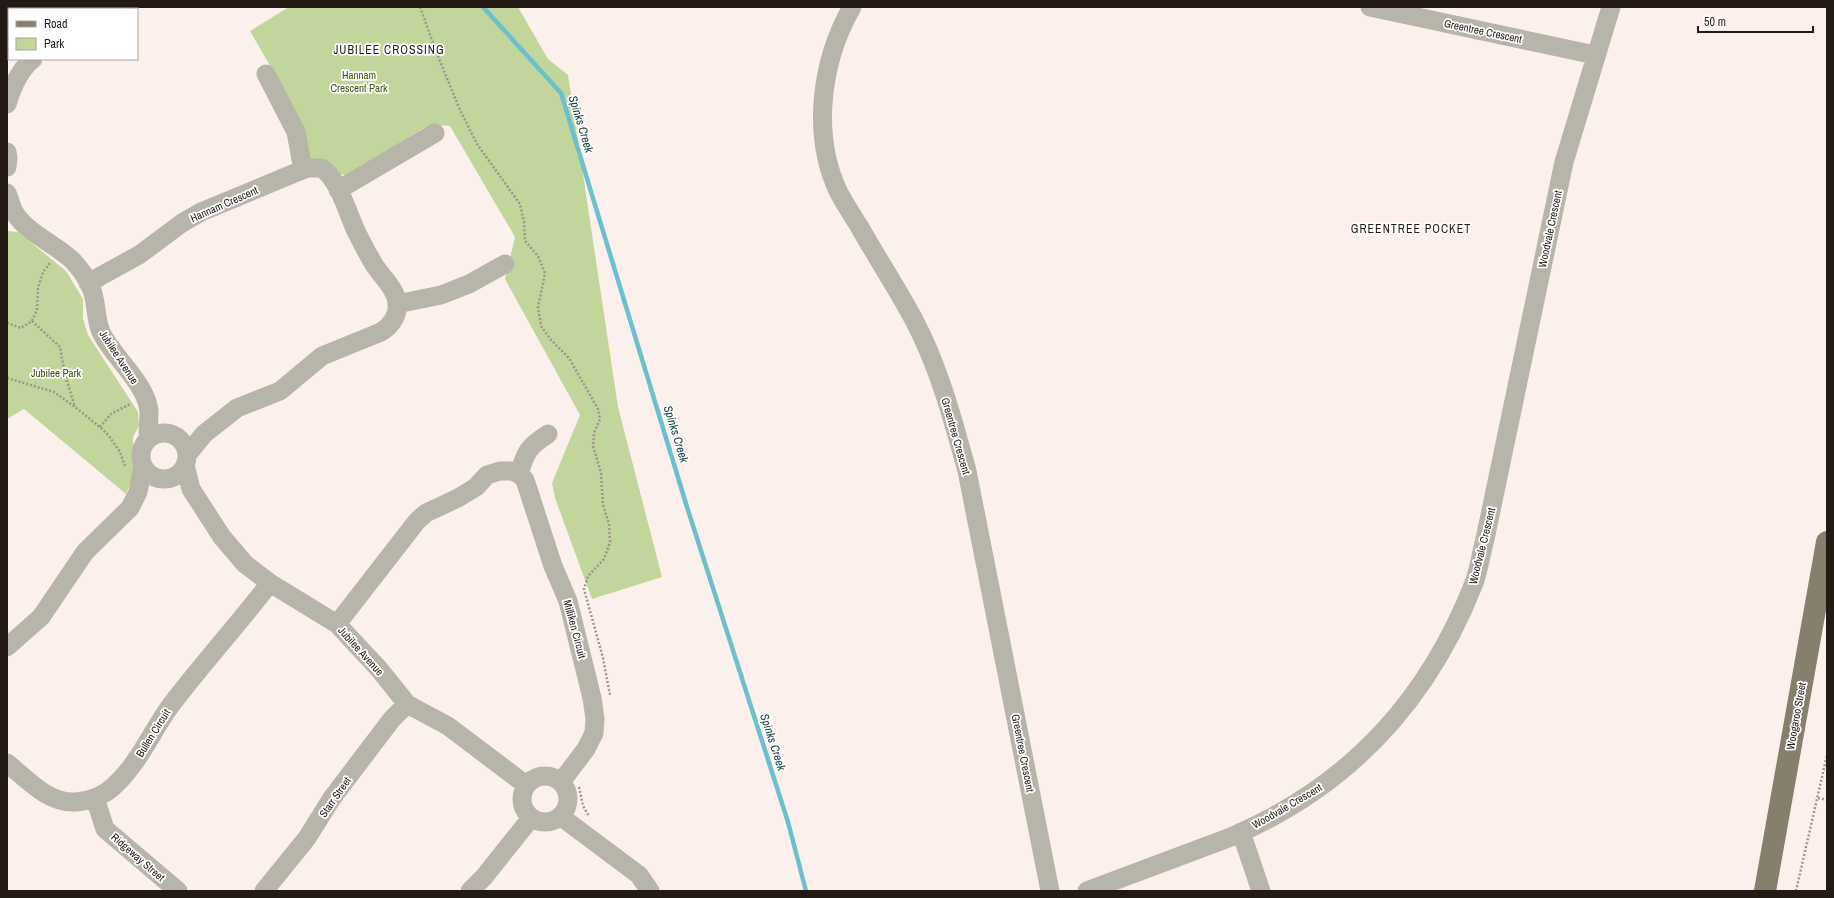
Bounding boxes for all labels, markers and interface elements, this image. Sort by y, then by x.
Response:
legend [8,8,138,60]
scale bar [1698,8,1813,34]
text: 50 m [1704,14,1726,30]
text: Road [44,16,68,32]
street label: Greentree Crescent [1443,16,1524,46]
text: Park [44,36,64,52]
district label: JUBILEE CROSSING [333,42,445,58]
park label: Hannam Crescent Park [330,68,388,95]
water label: Spinks Creek [565,93,598,156]
street label: Hannam Crescent [188,183,260,225]
street label: Woodvale Crescent [1535,189,1565,269]
district label: GREENTREE POCKET [1351,221,1471,237]
street label: Jubilee Avenue [96,327,142,387]
park label: Jubilee Park [31,366,82,380]
street label: Greentree Crescent [938,396,974,476]
water label: Spinks Creek [660,403,693,466]
street label: Woodvale Crescent [1466,506,1498,586]
street label: Milliken Circuit [560,598,590,660]
street label: Jubilee Avenue [335,623,387,679]
street label: Woogaroo Street [1783,681,1809,751]
street label: Bullen Circuit [133,706,174,760]
water label: Spinks Creek [756,711,790,774]
street label: Greentree Crescent [1009,713,1038,794]
street label: Starr Street [316,774,354,820]
street label: Woodvale Crescent [1249,780,1325,832]
street label: Ridgeway Street [108,830,168,884]

